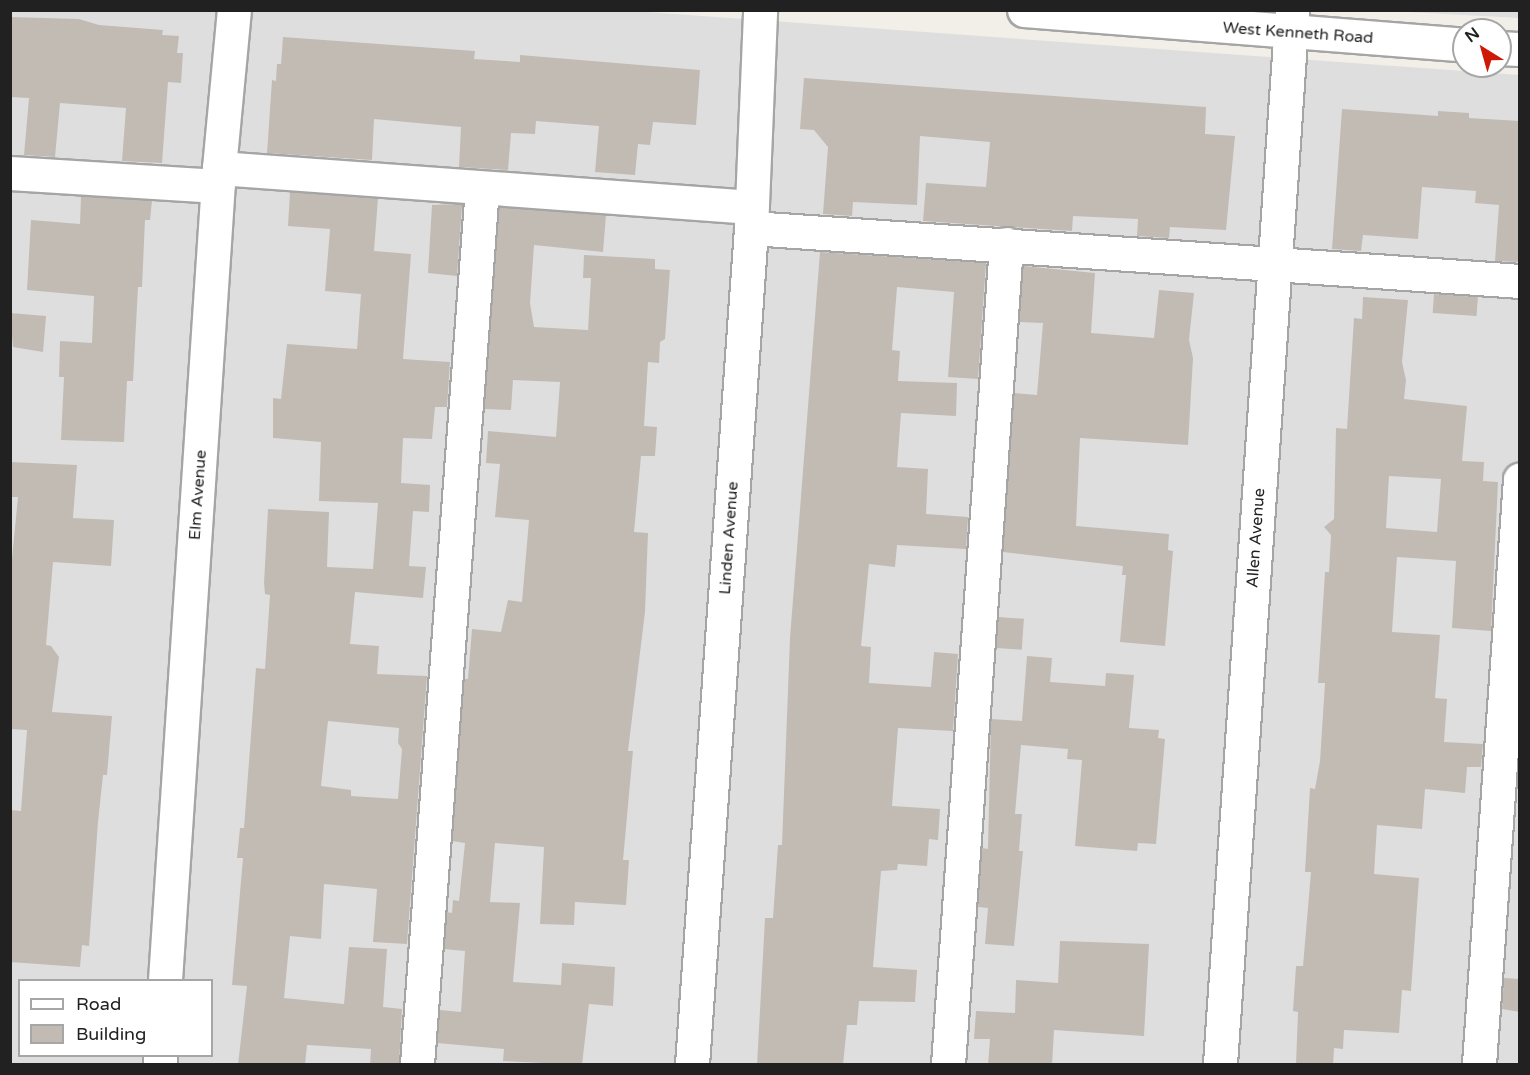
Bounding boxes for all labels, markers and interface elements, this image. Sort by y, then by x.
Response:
street label: West Kenneth Road [1222,18,1374,48]
north arrow [1452,18,1512,78]
text: N [1461,23,1484,47]
street label: Elm Avenue [185,449,211,541]
street label: Linden Avenue [715,481,743,595]
street label: Allen Avenue [1243,487,1269,589]
legend [18,979,213,1057]
text: Road [76,993,121,1015]
text: Building [76,1023,146,1045]

